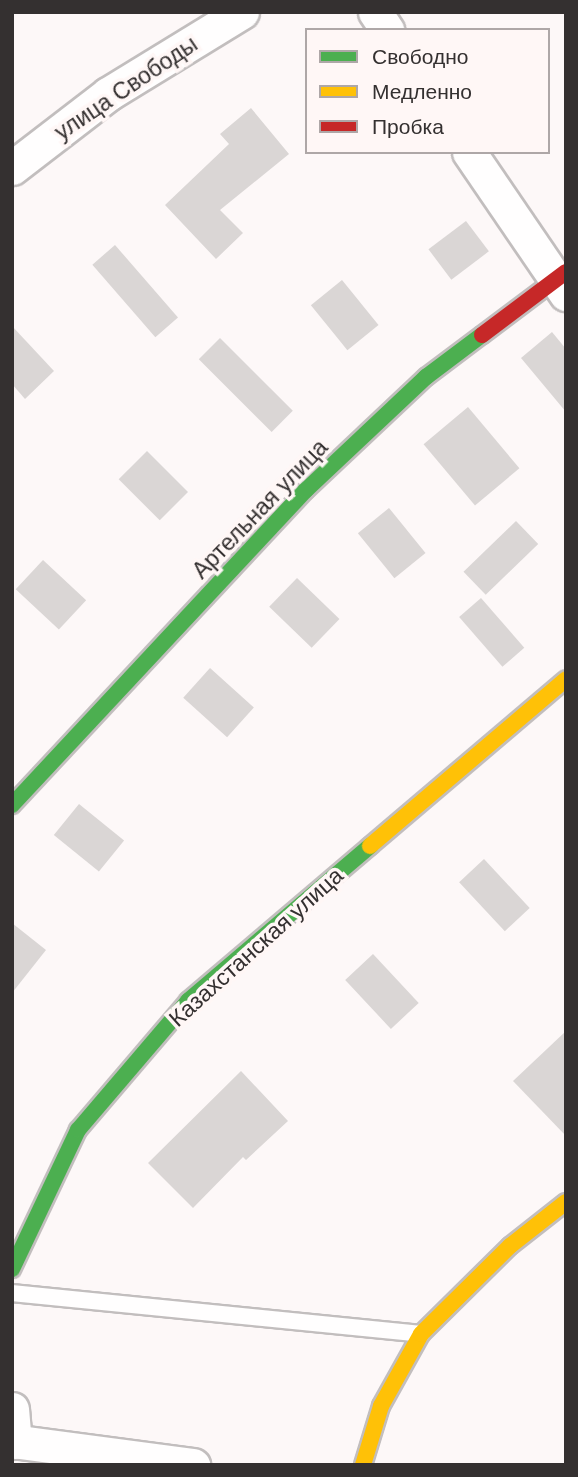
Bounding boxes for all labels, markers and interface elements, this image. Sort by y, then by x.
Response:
legend [305,28,550,154]
street label: улица Свободы [49,30,203,146]
text: Свободно [372,45,469,68]
text: Медленно [372,80,472,103]
text: Пробка [372,115,444,138]
street label: Артельная улица [187,434,333,584]
street label: Казахстанская улица [163,862,349,1032]

